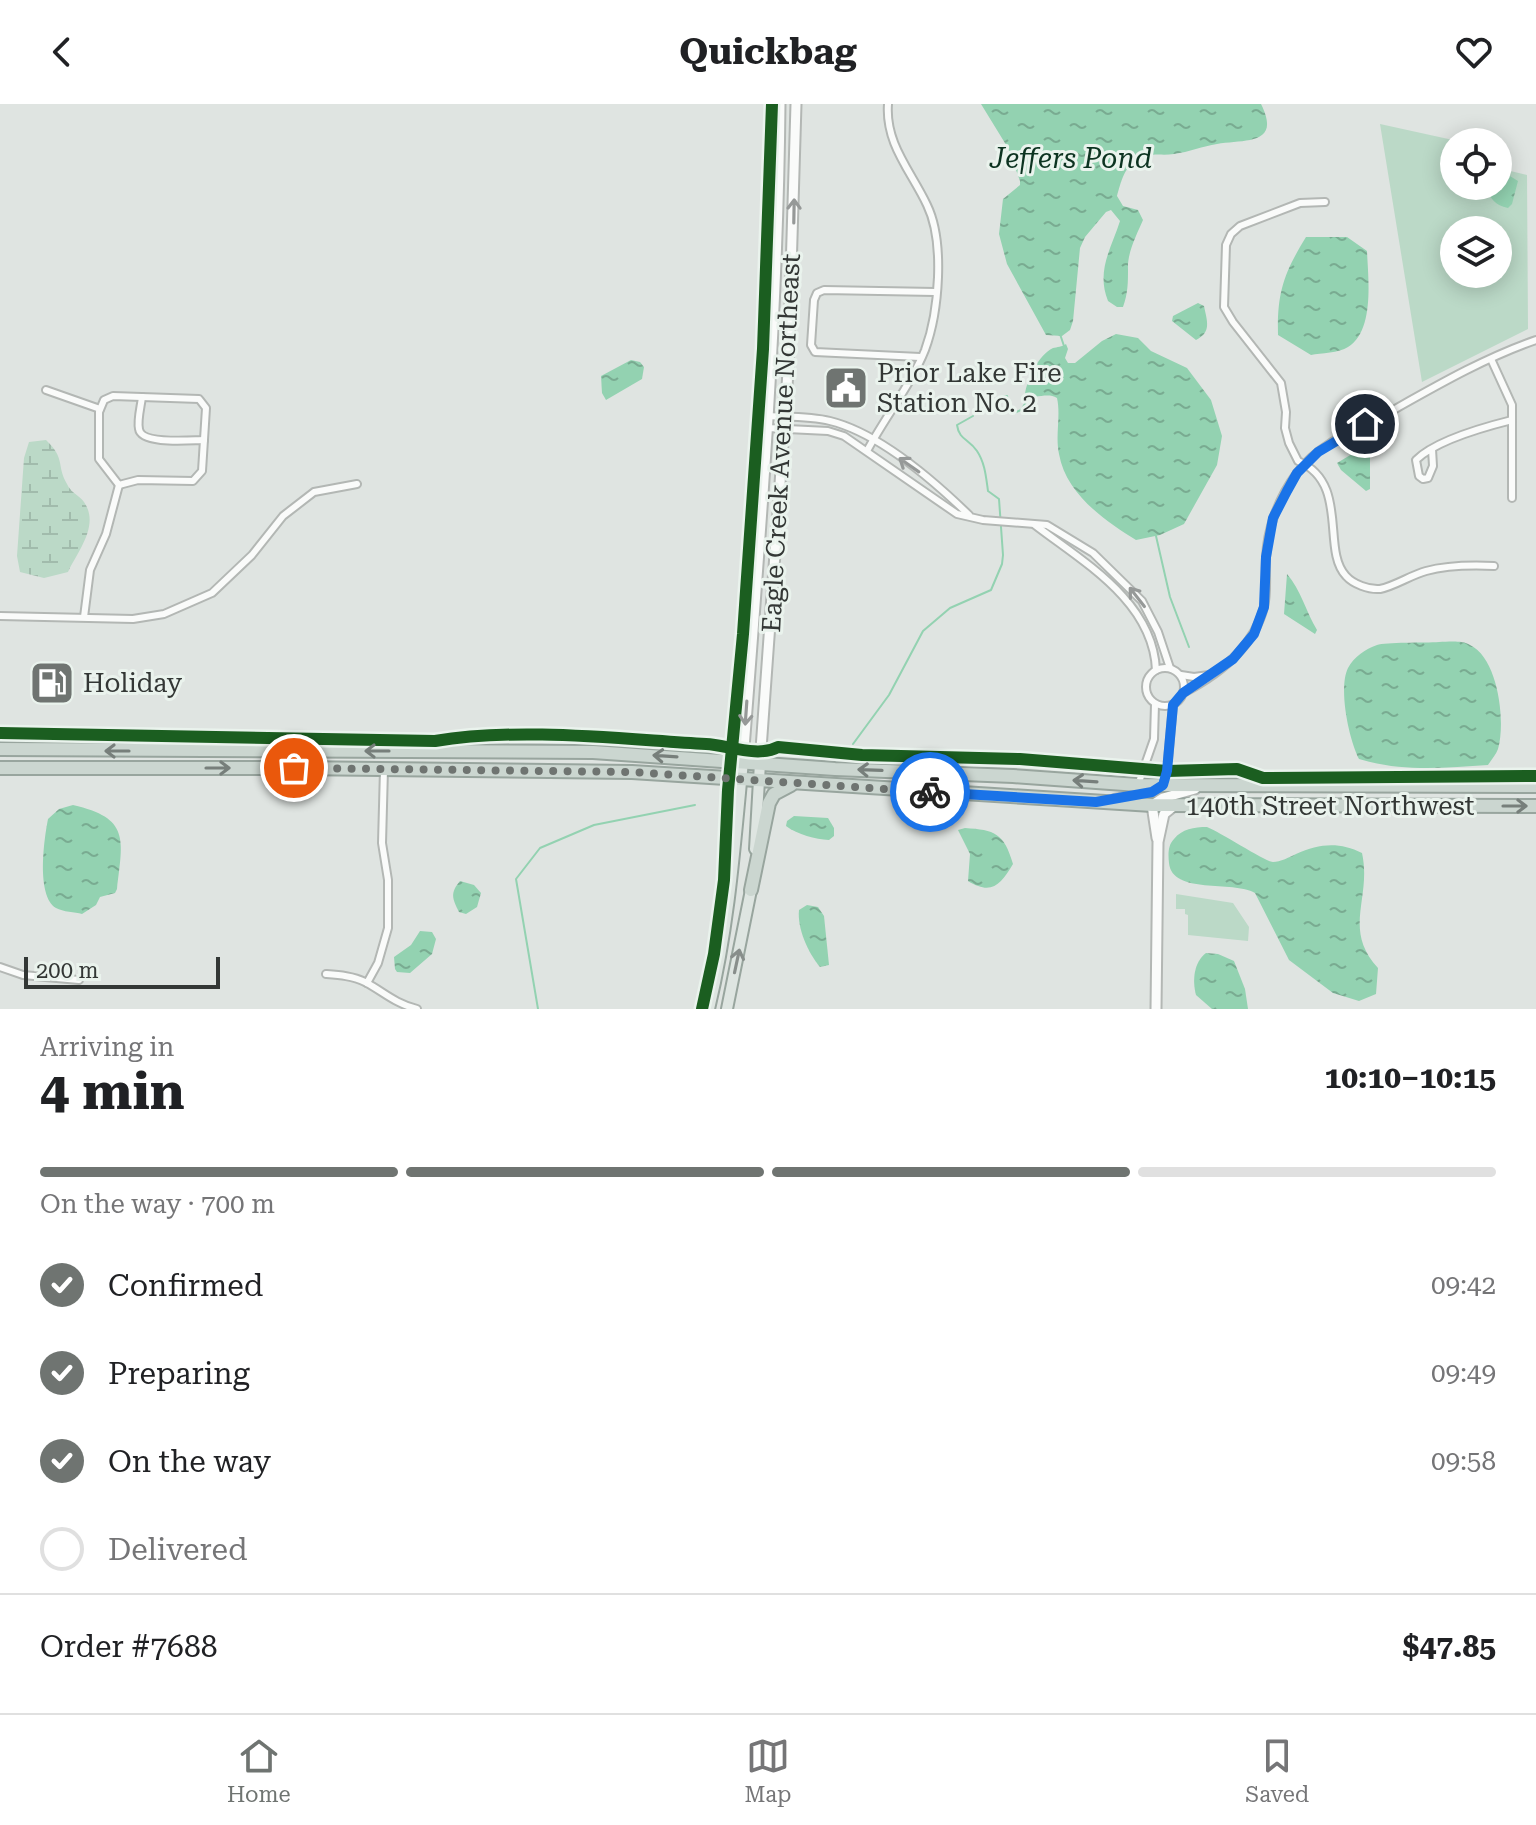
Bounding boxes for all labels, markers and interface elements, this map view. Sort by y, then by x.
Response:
icon: back [40,30,84,74]
icon: heart [1452,30,1496,74]
text: Quickbag [679,31,857,73]
map controls [1440,128,1512,288]
button: locate [1440,128,1512,200]
water label: Jeffers Pond [989,142,1152,175]
one-way arrow [786,198,802,225]
button: layers [1440,216,1512,288]
street label: Eagle Creek Avenue Northeast [756,252,806,633]
place label: Prior Lake Fire Station No. 2 [877,358,1062,418]
public building icon: Prior Lake Fire Station No. 2 [822,364,870,412]
pin [1331,390,1399,458]
icon: home [1343,402,1387,446]
one-way arrow [899,457,921,473]
one-way arrow [1129,587,1147,608]
fuel station icon: Holiday [28,659,76,707]
place label: Holiday [83,668,183,698]
one-way arrow [738,699,753,726]
pin [260,734,328,802]
one-way arrow [104,743,131,758]
one-way arrow [364,743,391,759]
icon: bag [272,746,316,790]
one-way arrow [652,748,679,763]
courier [890,752,970,832]
one-way arrow [204,760,231,776]
one-way arrow [857,762,884,777]
icon: bike [908,770,952,814]
one-way arrow [1072,773,1099,788]
street label: 140th Street Northwest [1185,791,1475,821]
one-way arrow [1501,798,1528,814]
one-way arrow [730,949,745,974]
scale bar [24,953,220,989]
text: 200 m [36,958,99,983]
text: Arriving in [40,1032,174,1062]
text: 10:10–10:15 [1324,1060,1496,1095]
text: 4 min [40,1061,185,1122]
text: On the way · 700 m [40,1189,275,1219]
icon: check [40,1263,84,1307]
text: Confirmed [108,1268,263,1303]
text: 09:42 [1431,1270,1496,1300]
icon: check [40,1351,84,1395]
text: Preparing [108,1356,250,1391]
text: 09:49 [1431,1358,1496,1388]
icon: check [40,1439,84,1483]
text: On the way [108,1444,271,1479]
text: 09:58 [1431,1446,1496,1476]
text: Delivered [108,1532,247,1567]
text: Order #7688 [40,1629,218,1664]
text: $47.85 [1403,1629,1496,1664]
tab: Home [227,1734,291,1807]
tab: Map [744,1734,792,1807]
tab: Saved [1245,1734,1309,1807]

